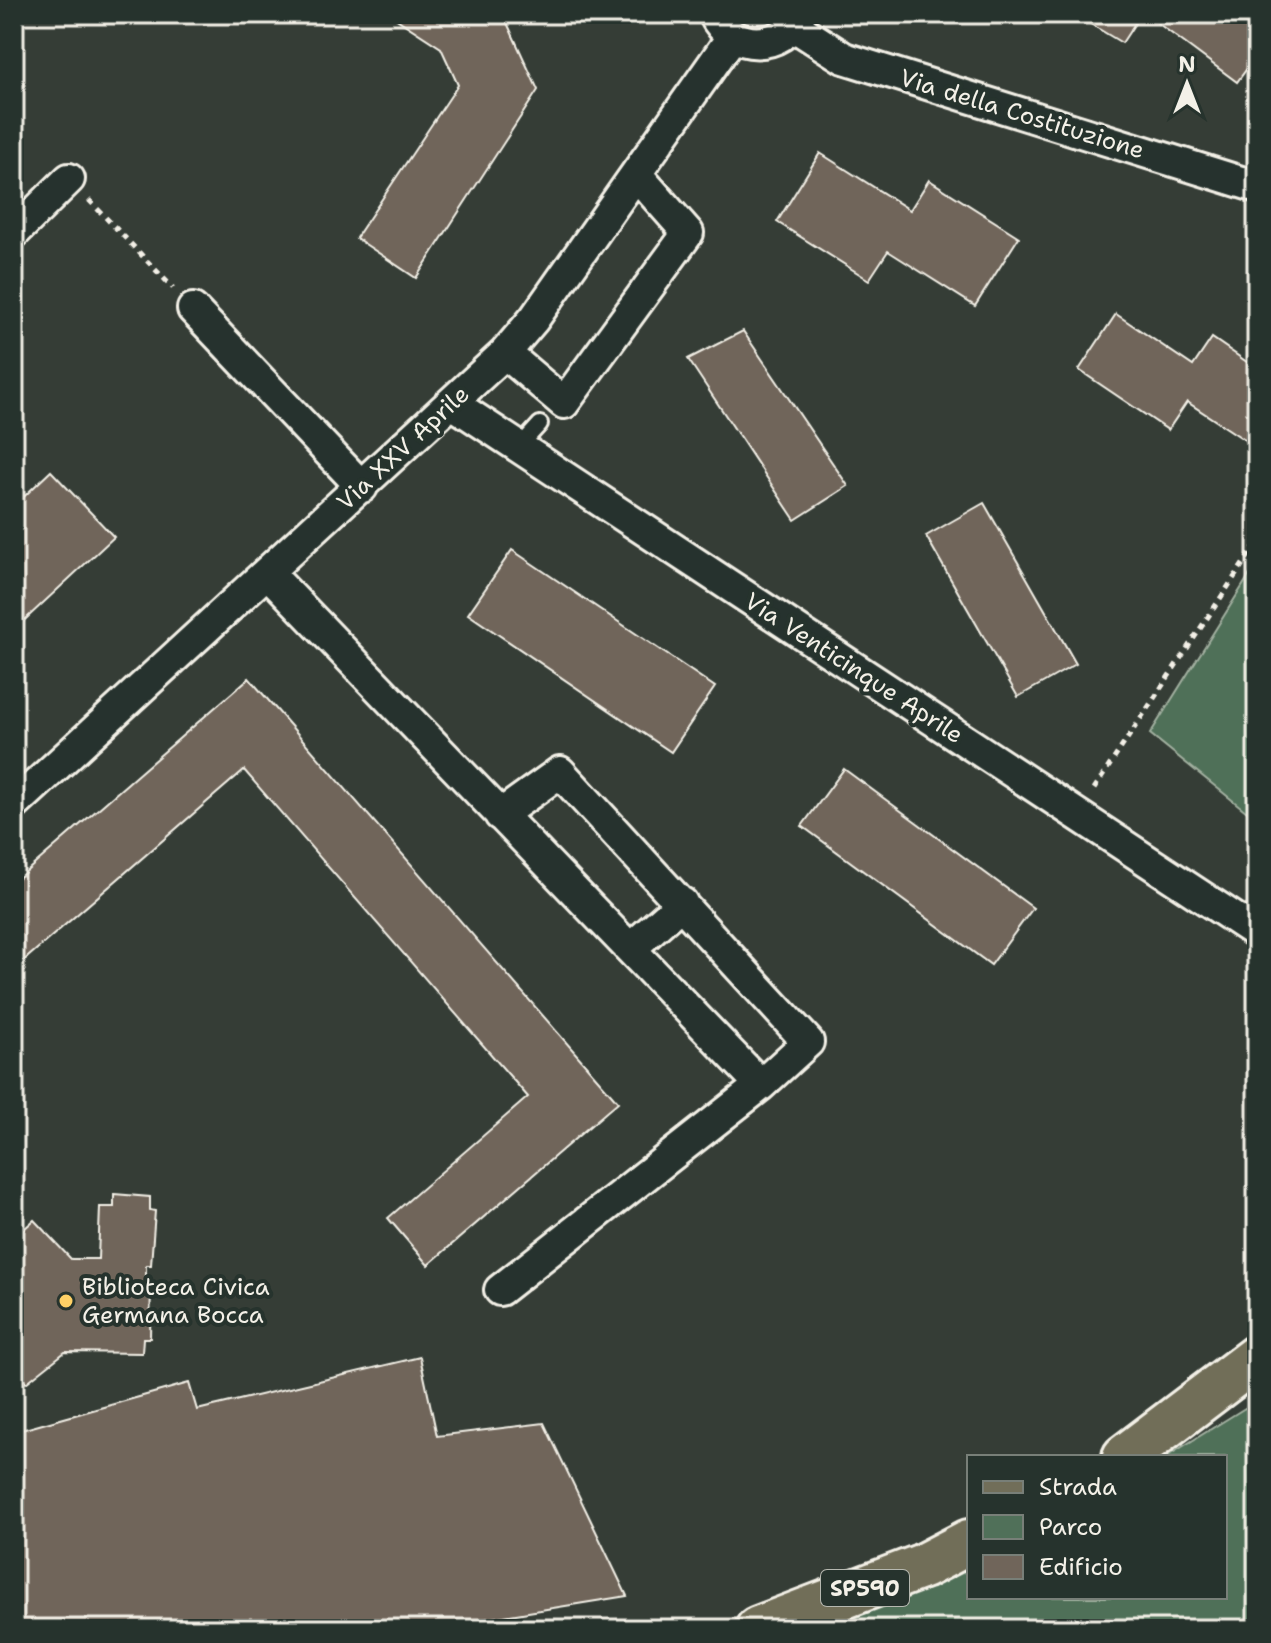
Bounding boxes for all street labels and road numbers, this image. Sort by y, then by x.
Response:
street label: Via della Costituzione [896,62,1148,166]
street label: Via XXV Aprile [330,378,476,518]
street label: Via Venticinque Aprile [738,585,970,751]
road number: SP590 [821,1570,909,1606]

